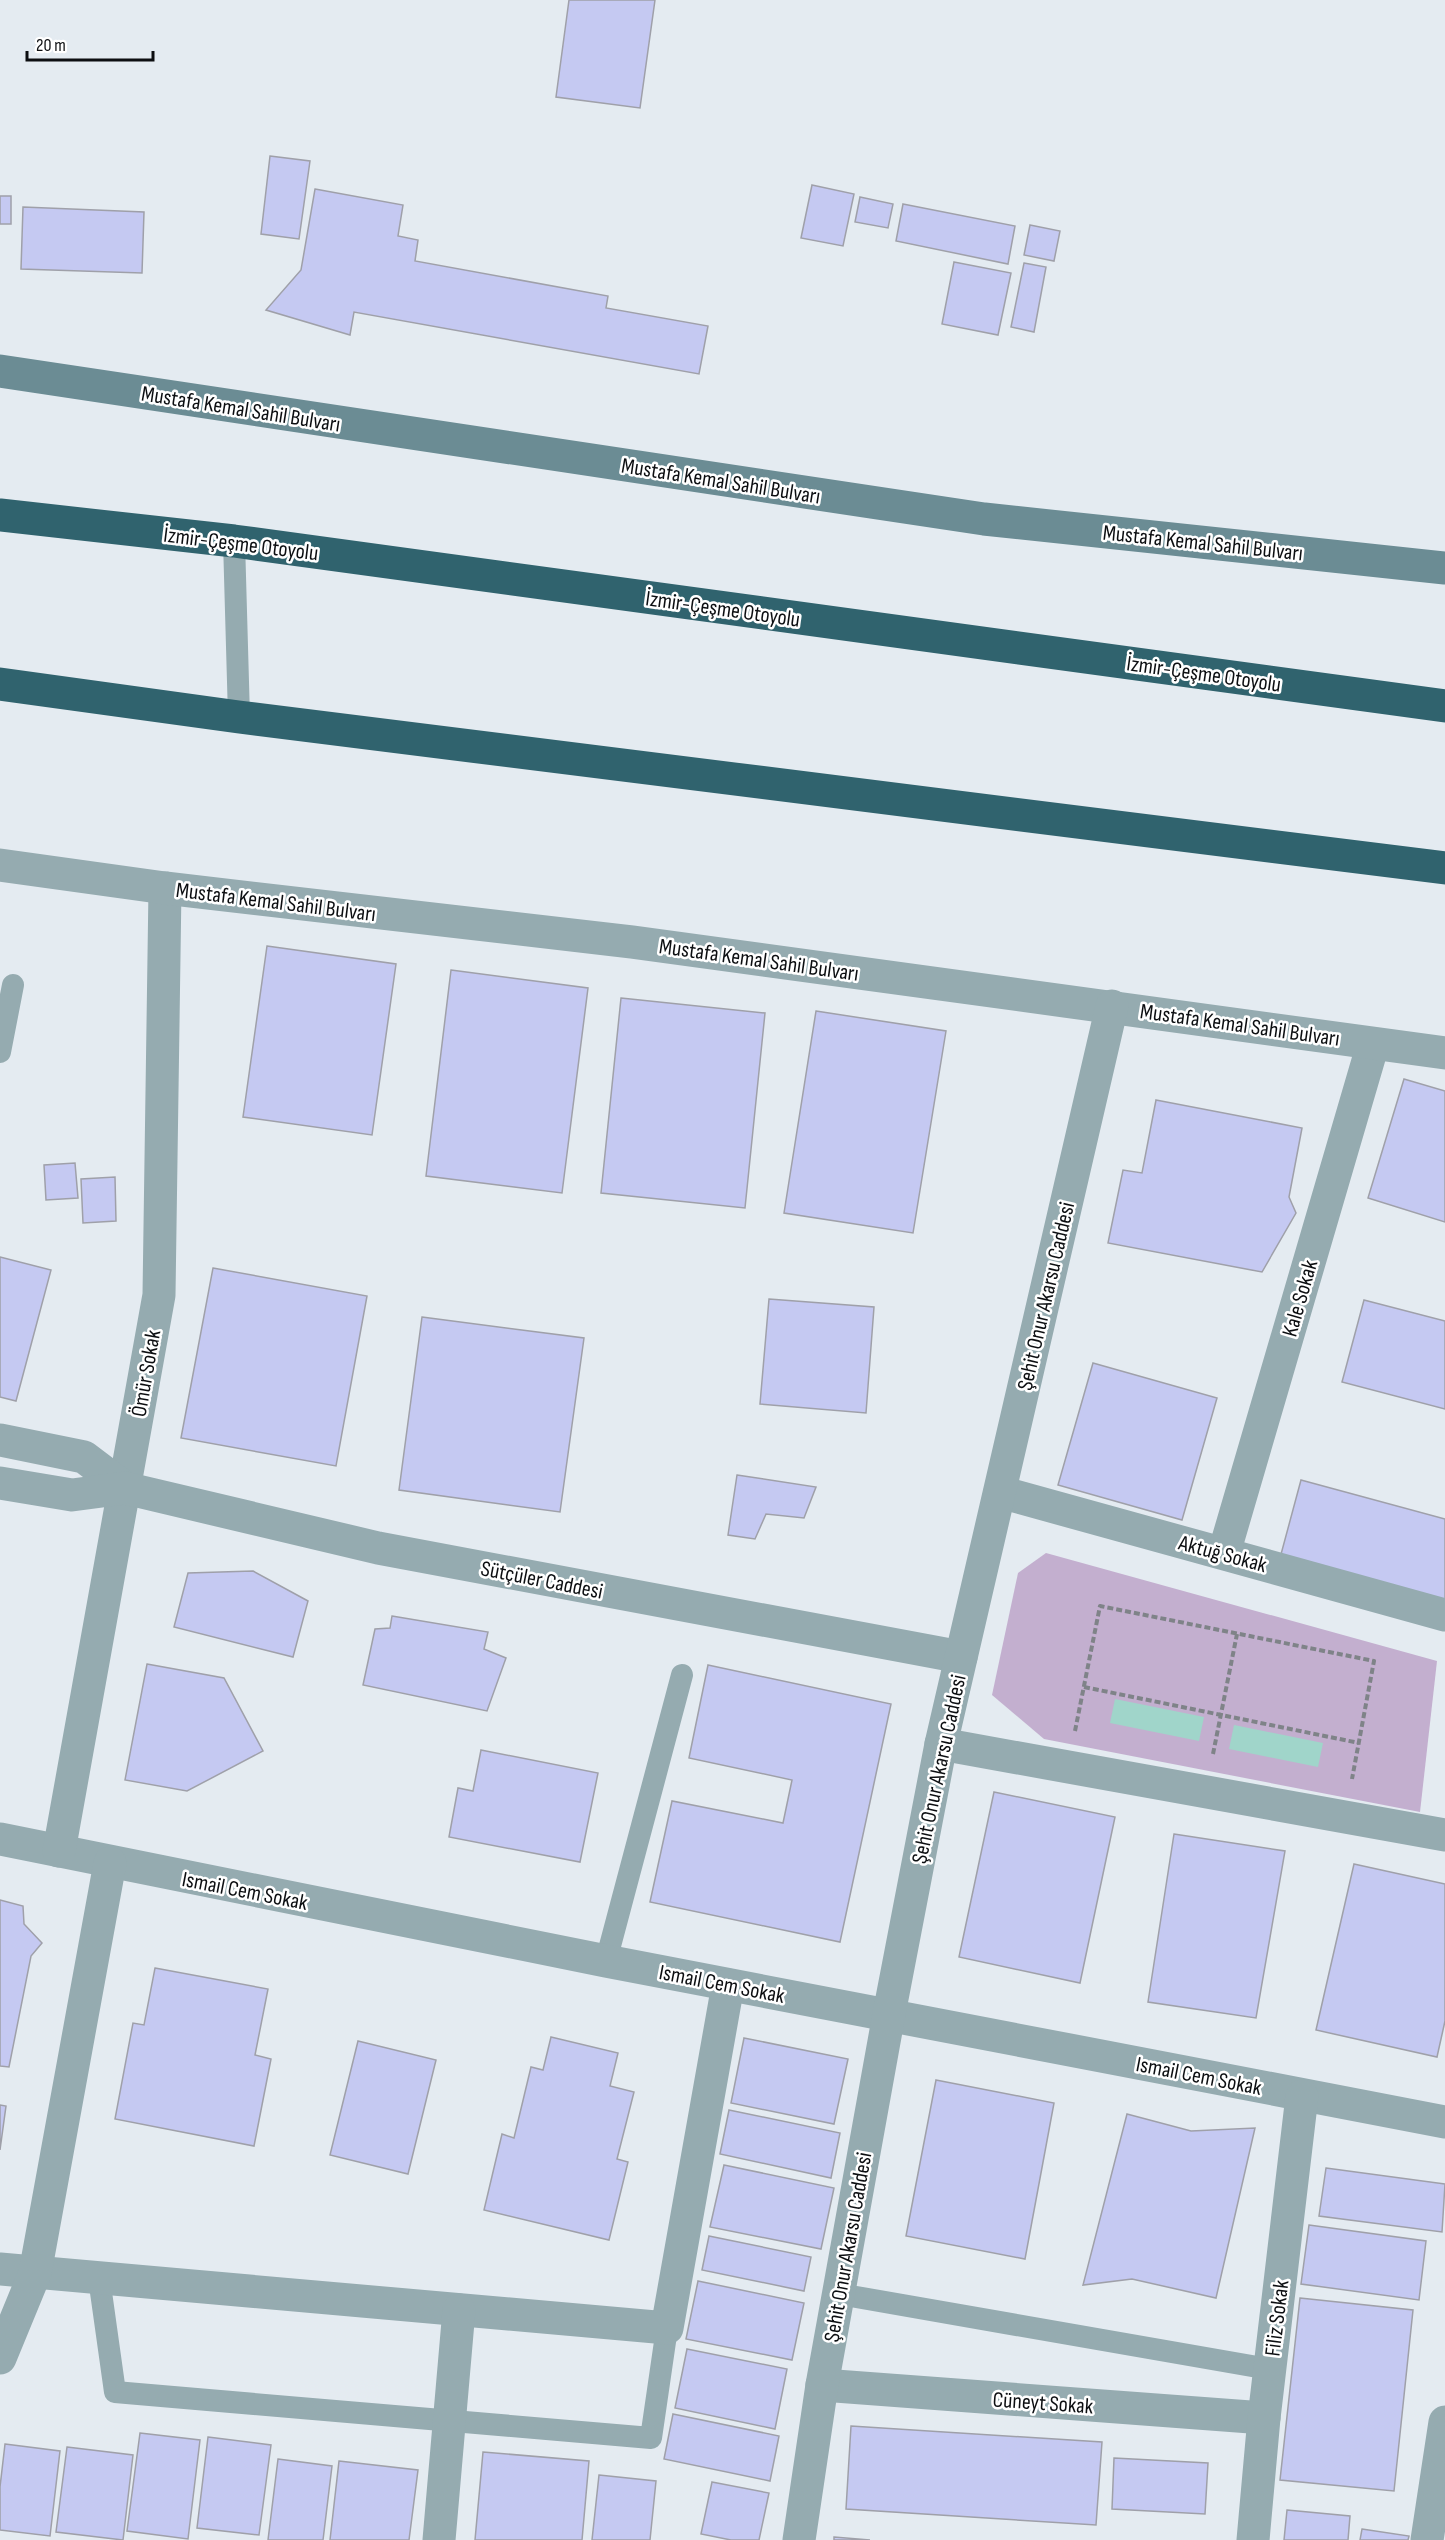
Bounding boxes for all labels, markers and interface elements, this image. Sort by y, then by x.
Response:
scale bar [27,24,153,62]
text: 20 m [36,35,66,56]
street label: Mustafa Kemal Sahil Bulvarı [139,380,342,439]
street label: Mustafa Kemal Sahil Bulvarı [619,452,822,511]
street label: Mustafa Kemal Sahil Bulvarı [1101,520,1304,567]
street label: İzmir-Çeşme Otoyolu [162,522,320,567]
street label: İzmir-Çeşme Otoyolu [644,585,802,634]
street label: İzmir-Çeşme Otoyolu [1125,650,1283,699]
street label: Mustafa Kemal Sahil Bulvarı [174,877,377,928]
street label: Mustafa Kemal Sahil Bulvarı [657,933,860,988]
street label: Mustafa Kemal Sahil Bulvarı [1138,998,1341,1053]
street label: Şehit Onur Akarsu Caddesi [1012,1200,1081,1393]
street label: Kale Sokak [1277,1256,1324,1340]
street label: Ömür Sokak [126,1327,167,1419]
street label: Aktuğ Sokak [1175,1529,1270,1579]
street label: Sütçüler Caddesi [478,1555,605,1606]
street label: Şehit Onur Akarsu Caddesi [906,1672,973,1866]
street label: Ismail Cem Sokak [180,1866,310,1917]
street label: Ismail Cem Sokak [657,1959,787,2010]
street label: Ismail Cem Sokak [1134,2051,1264,2102]
street label: Şehit Onur Akarsu Caddesi [818,2150,878,2344]
street label: Filiz Sokak [1259,2278,1296,2358]
street label: Cüneyt Sokak [992,2387,1095,2421]

